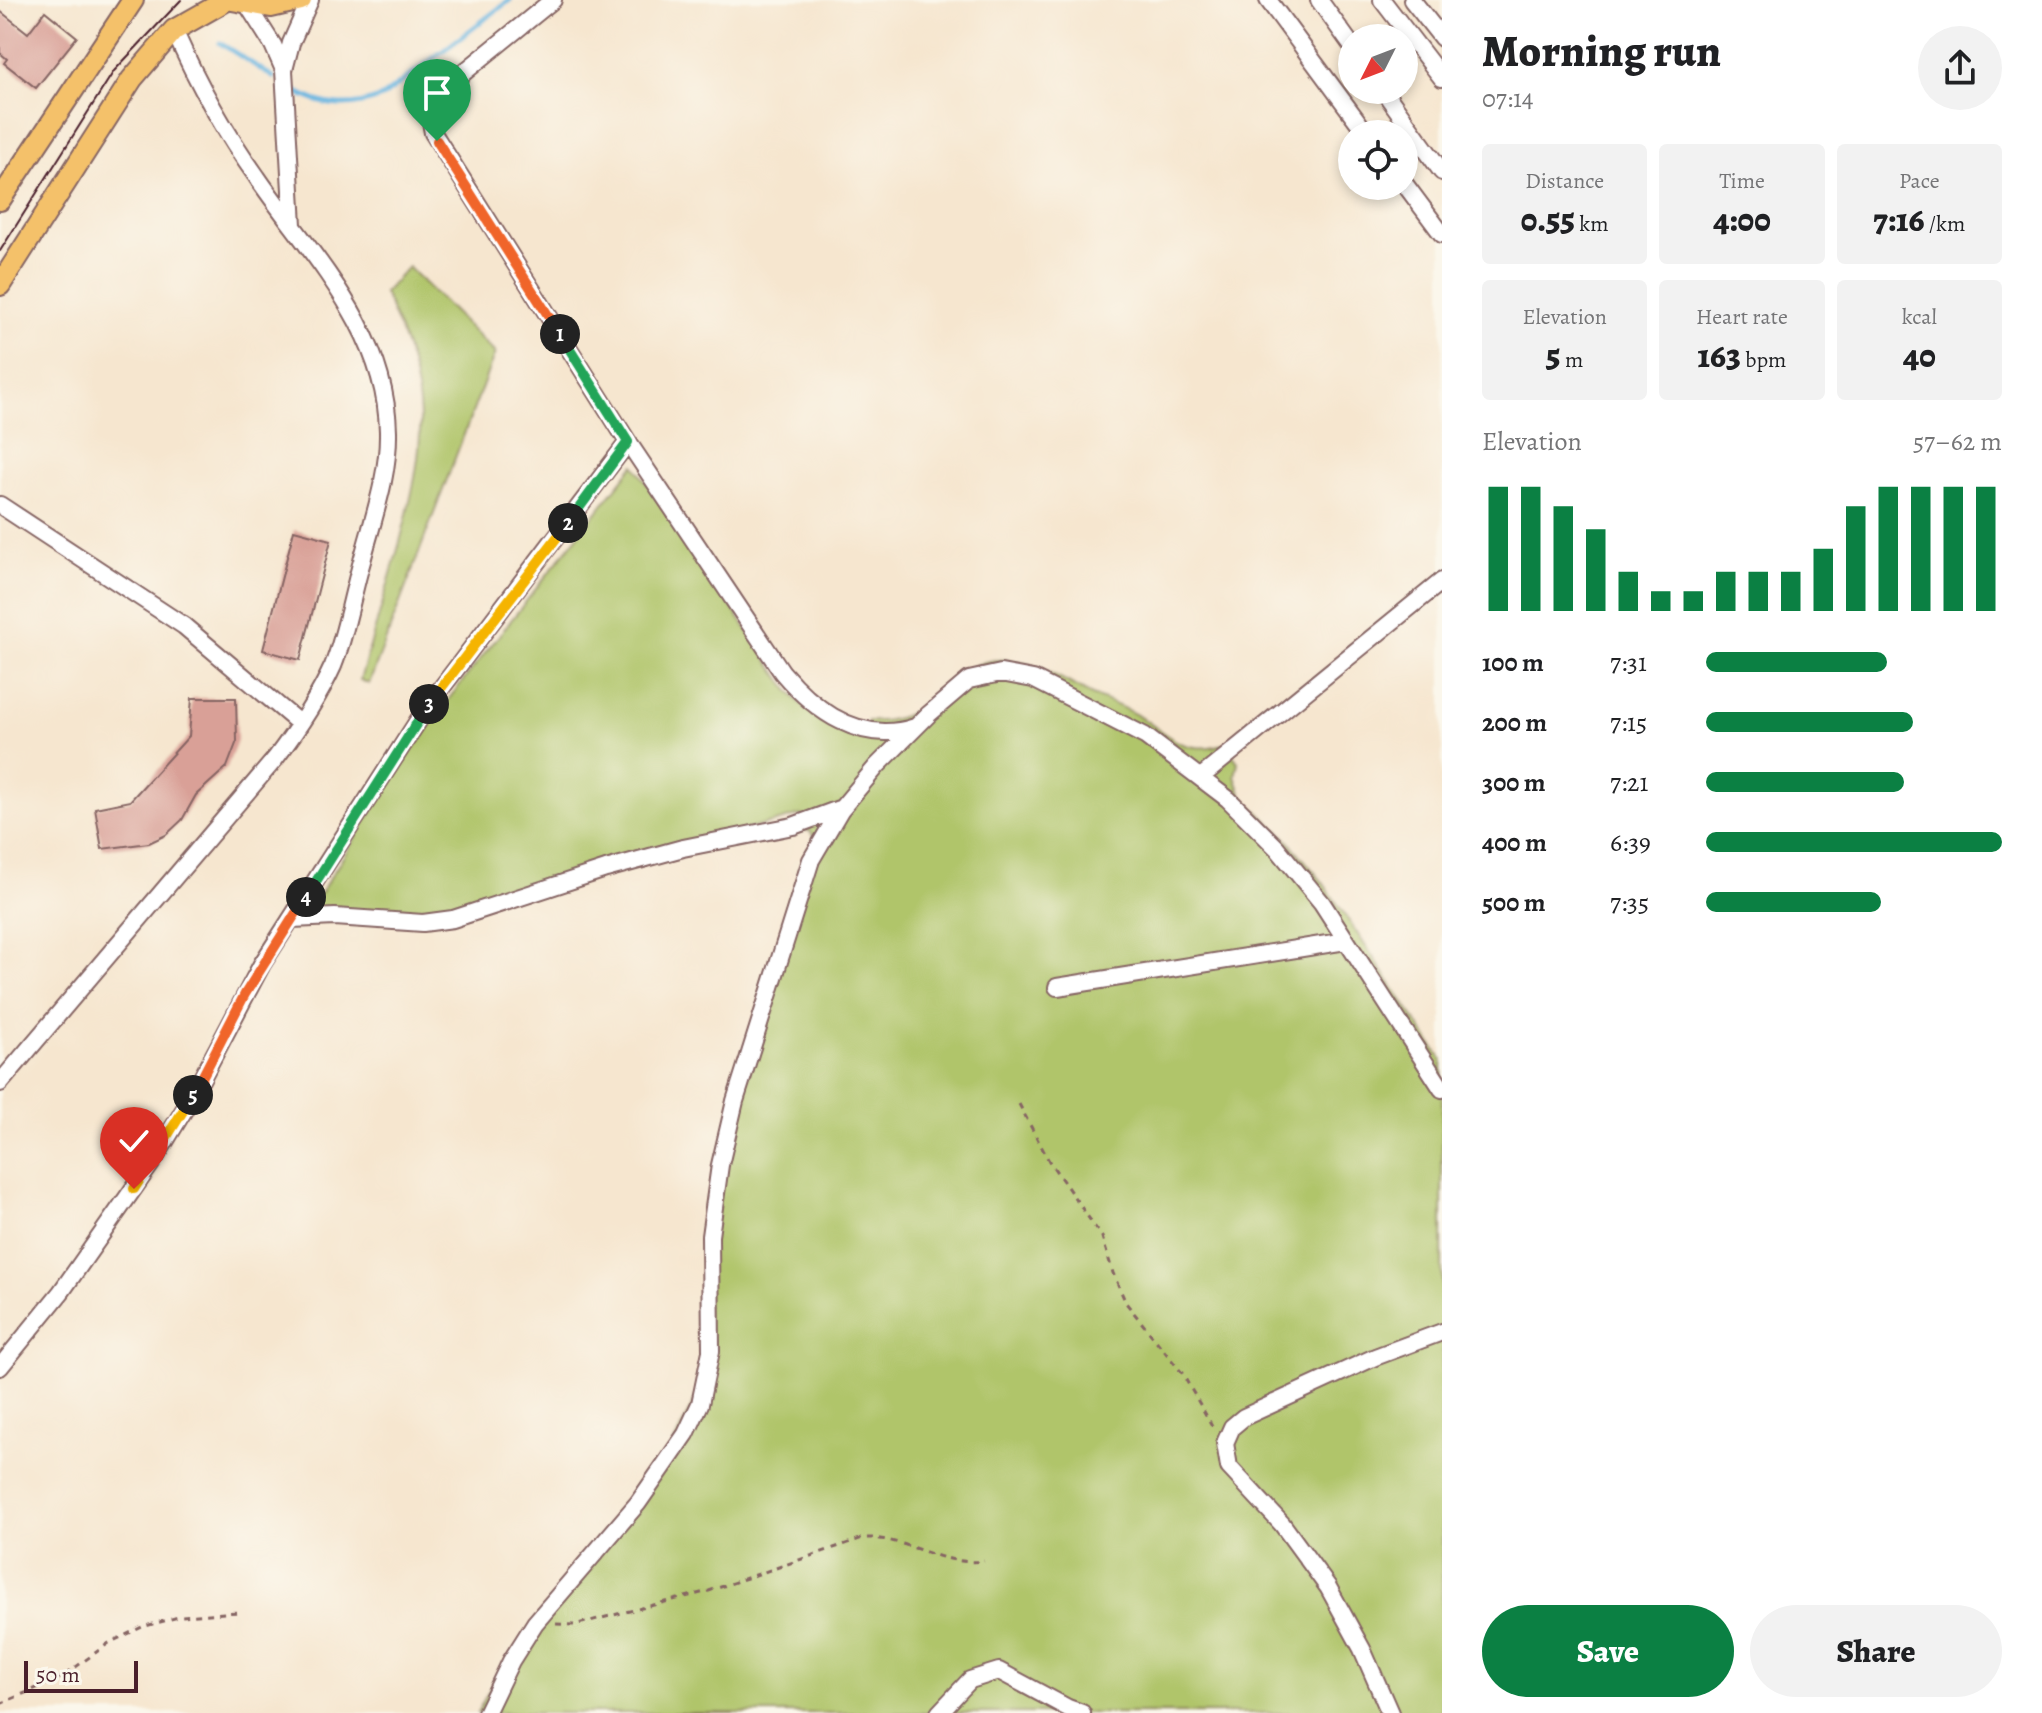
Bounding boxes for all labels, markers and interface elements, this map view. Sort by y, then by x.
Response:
text: Morning run [1482,21,1721,81]
north arrow [1338,24,1418,104]
map controls [1338,24,1418,200]
button: share [1918,26,2002,110]
pin [403,59,471,141]
icon: arrive [415,71,459,115]
text: 07:14 [1482,81,1534,116]
button: locate [1338,120,1418,200]
text: Distance [1525,166,1604,196]
text: Time [1719,166,1765,196]
text: Pace [1899,166,1940,196]
text: 0.55 [1521,196,1575,243]
text: 4:00 [1713,196,1771,243]
text: 7:16 [1873,196,1924,243]
text: km [1575,209,1609,239]
text: /km [1924,209,1965,239]
text: Elevation [1522,302,1607,332]
text: Heart rate [1696,302,1788,332]
text: kcal [1902,302,1937,332]
pin: 1 [540,314,580,354]
text: 1 [556,319,564,349]
text: 5 [1546,332,1561,379]
text: 163 [1698,332,1741,379]
text: 40 [1903,332,1936,379]
text: m [1561,345,1583,375]
text: bpm [1741,345,1786,375]
text: Elevation [1482,424,1582,459]
text: 57–62 m [1913,424,2002,459]
pin: 2 [548,503,588,543]
text: 2 [563,508,573,538]
text: 100 m [1482,645,1544,680]
text: 7:31 [1610,645,1647,680]
pin: 3 [409,684,449,724]
text: 3 [424,689,434,719]
text: 200 m [1482,705,1547,740]
text: 7:15 [1610,705,1647,740]
text: 300 m [1482,765,1546,800]
text: 7:21 [1610,765,1648,800]
text: 400 m [1482,825,1547,860]
text: 6:39 [1610,825,1651,860]
pin: 4 [286,877,326,917]
text: 4 [301,882,311,912]
text: 500 m [1482,885,1546,920]
text: 7:35 [1610,885,1649,920]
pin: 5 [173,1075,213,1115]
text: 5 [188,1080,198,1110]
pin [100,1107,168,1189]
icon: check [112,1119,156,1163]
button: Save [1482,1605,1734,1697]
button: Share [1750,1605,2002,1697]
scale bar [24,1657,138,1693]
text: 50 m [36,1660,80,1690]

